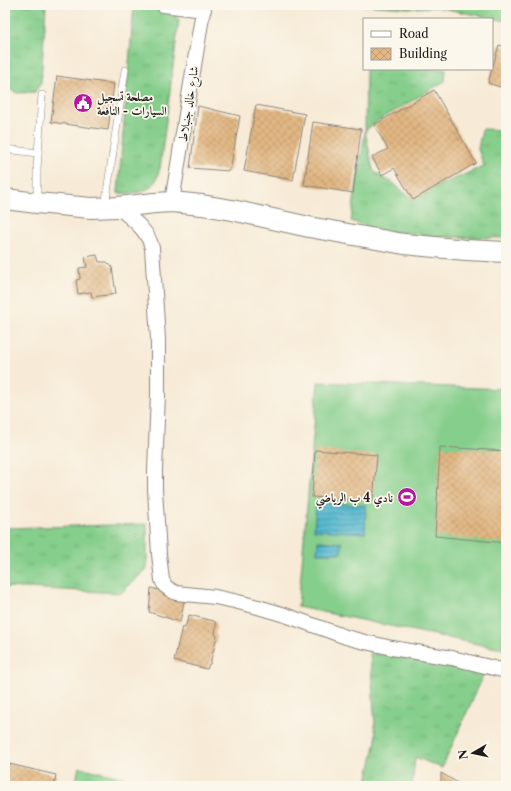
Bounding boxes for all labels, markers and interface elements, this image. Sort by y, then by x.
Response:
legend [363,18,493,70]
text: Road [399,26,429,41]
text: Building [399,46,447,61]
street label: شارع خالد جنبلاط [175,65,205,143]
place label: مصلحة تسجيل السيارات - النافعة [97,89,167,118]
public building icon: مصلحة تسجيل السيارات - النافعة [72,92,94,114]
sports icon: نادي 4 ب الرياضي [396,486,418,508]
place label: نادي 4 ب الرياضي [316,490,393,509]
north arrow [453,733,493,773]
text: N [455,748,471,760]

